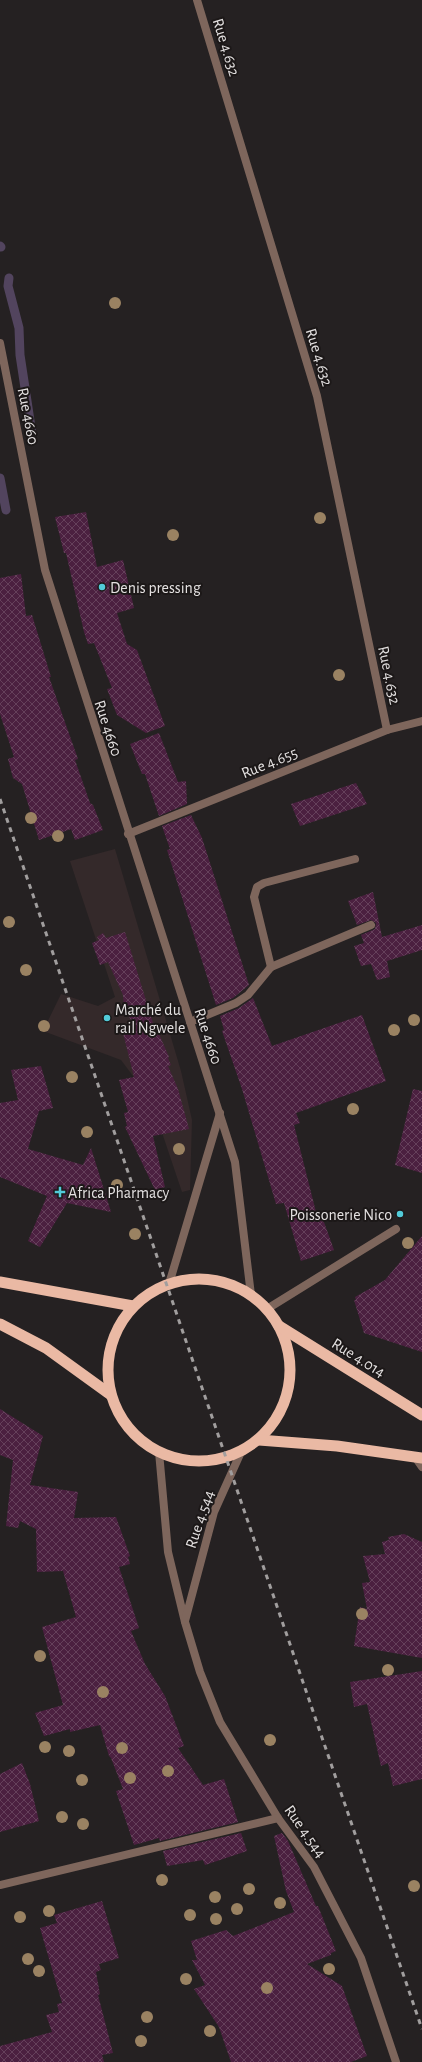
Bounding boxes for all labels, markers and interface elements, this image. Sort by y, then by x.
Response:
street label: Rue 4.632 [210,17,242,78]
street label: Rue 4.632 [303,327,335,388]
street label: Rue 4660 [15,386,41,446]
place label: Denis pressing [110,580,201,596]
marker: Denis pressing [97,582,107,592]
street label: Rue 4.632 [375,644,403,706]
street label: Rue 4660 [91,698,125,758]
street label: Rue 4.655 [239,744,300,781]
place label: Marché du rail Ngwele [115,1002,185,1036]
street label: Rue 4660 [191,1006,225,1066]
marker: Marché du rail Ngwele [102,1013,112,1023]
place label: Africa Pharmacy [68,1185,170,1202]
marker: Africa Pharmacy [55,1187,65,1197]
place label: Poissonerie Nico [290,1207,392,1223]
marker: Poissonerie Nico [395,1209,405,1219]
street label: Rue 4.014 [329,1335,388,1381]
street label: Rue 4.544 [183,1488,217,1550]
street label: Rue 4.544 [281,1802,329,1861]

